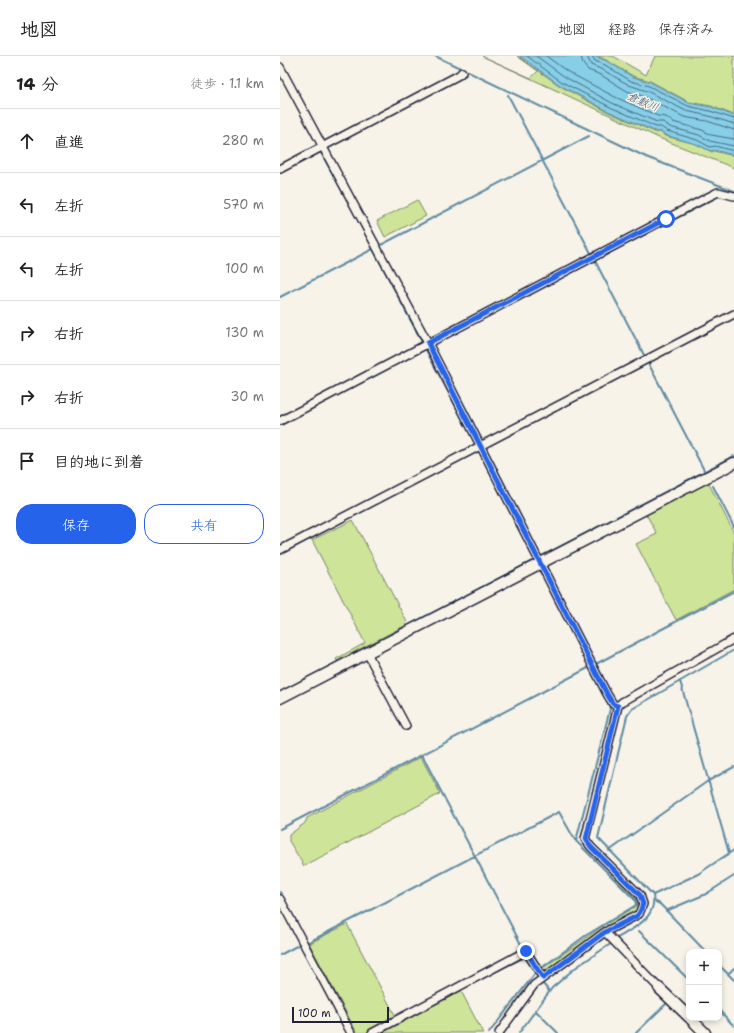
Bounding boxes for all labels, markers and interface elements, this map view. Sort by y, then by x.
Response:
text: 地図 [20,17,58,42]
text: 地図 [558,20,586,38]
text: 経路 [608,20,636,38]
text: 保存済み [658,20,714,38]
text: 14 分 [16,73,58,95]
text: 徒歩 · 1.1 km [191,75,264,92]
water label: 倉敷川 [625,89,661,115]
icon: ahead [16,130,38,152]
text: 直進 [54,132,84,152]
text: 280 m [222,132,264,149]
icon: left [16,194,38,216]
text: 左折 [54,196,84,216]
text: 570 m [223,196,264,213]
route start [657,210,675,228]
icon: left [16,258,38,280]
text: 左折 [54,260,84,280]
text: 100 m [225,260,264,277]
icon: right [16,322,38,344]
text: 右折 [54,324,84,344]
text: 130 m [226,324,264,341]
icon: right [16,386,38,408]
text: 右折 [54,388,84,408]
text: 30 m [230,388,264,405]
icon: arrive [16,450,38,472]
text: 目的地に到着 [54,452,144,472]
button: 保存 [16,504,136,544]
button: 共有 [144,504,264,544]
route end [517,942,535,960]
map controls [686,949,722,1021]
button: + [686,949,722,985]
button: − [686,985,722,1021]
scale bar [292,1005,389,1024]
text: 100 m [298,1006,331,1021]

